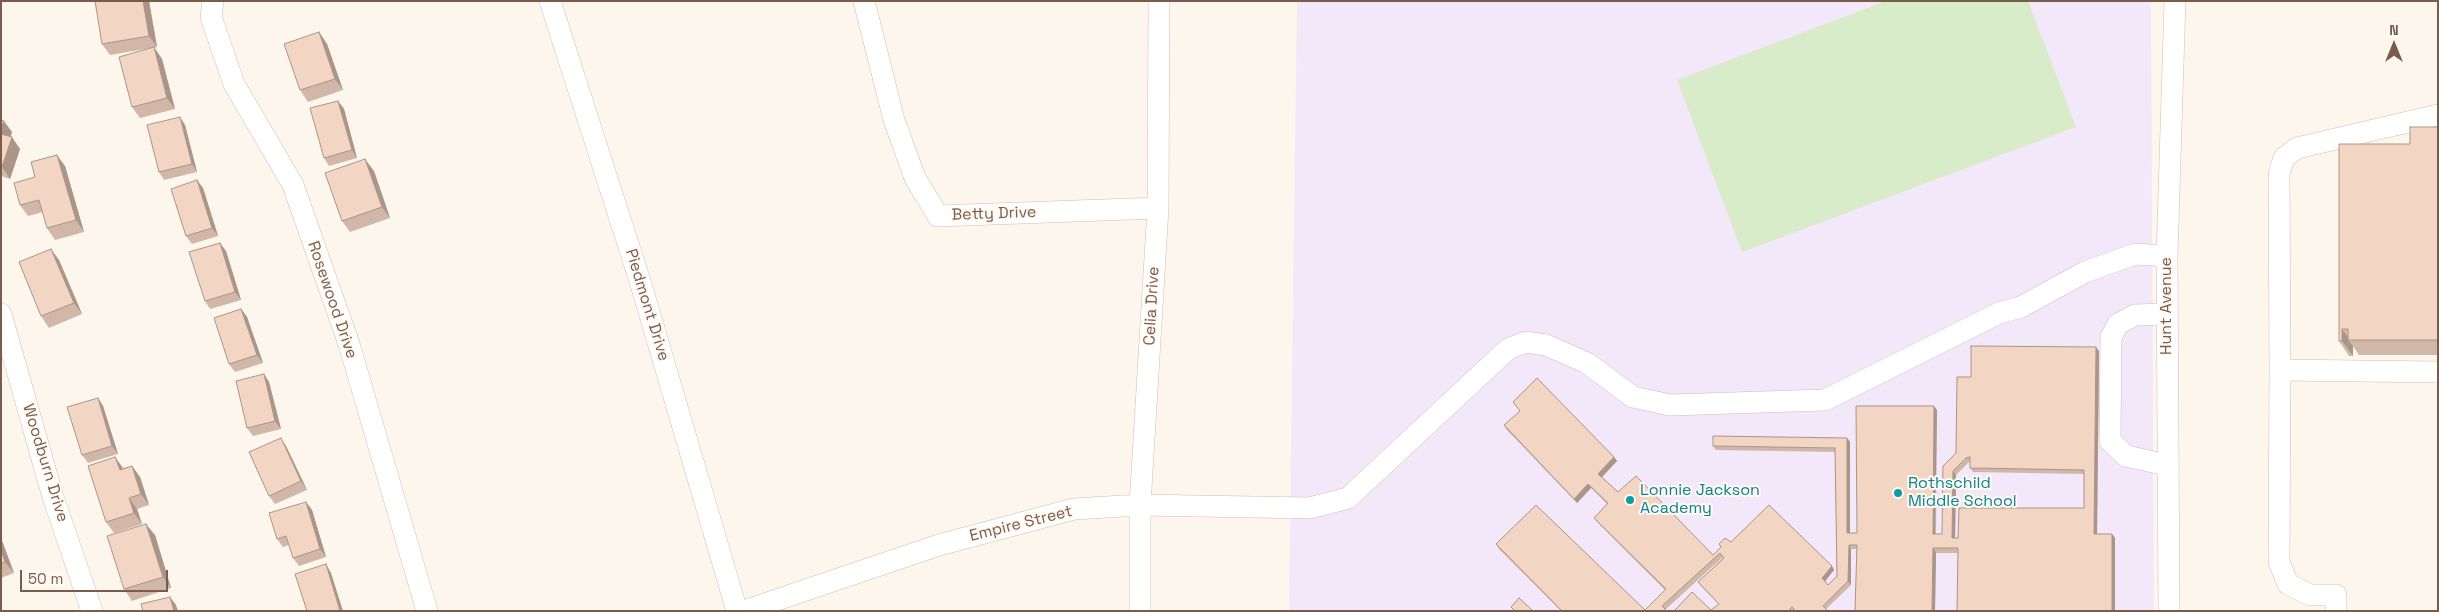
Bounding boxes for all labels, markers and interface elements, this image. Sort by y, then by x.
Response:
north arrow [2369,20,2419,70]
text: N [2389,21,2399,39]
street label: Betty Drive [951,203,1037,225]
street label: Rosewood Drive [303,239,361,361]
street label: Piedmont Drive [621,247,673,363]
street label: Hunt Avenue [2157,257,2177,355]
street label: Celia Drive [1140,266,1164,346]
street label: Woodburn Drive [18,402,72,524]
place label: Rothschild Middle School [1908,474,2017,512]
place label: Lonnie Jackson Academy [1640,481,1760,519]
marker: Rothschild Middle School [1892,487,1904,499]
marker: Lonnie Jackson Academy [1624,494,1636,506]
street label: Empire Street [968,502,1074,546]
scale bar [22,560,170,592]
text: 50 m [28,569,63,588]

